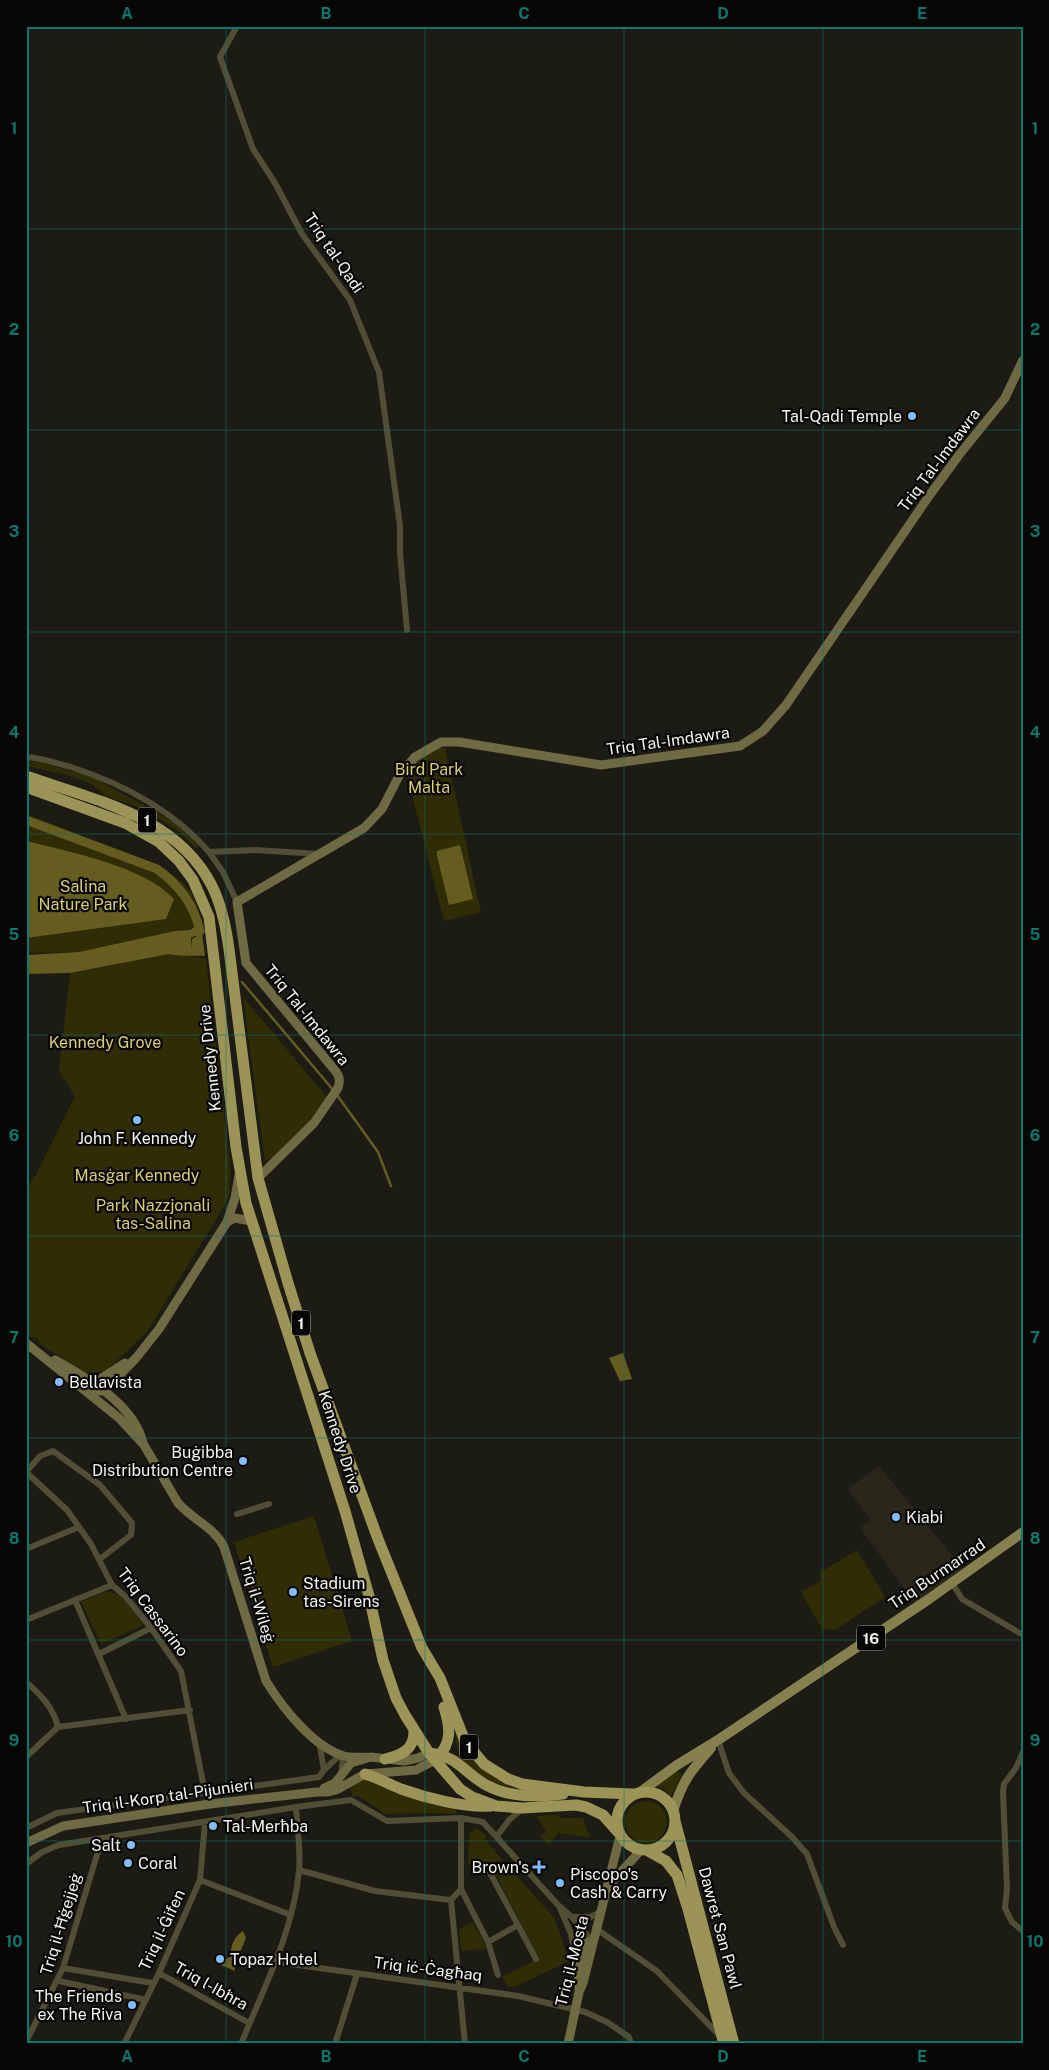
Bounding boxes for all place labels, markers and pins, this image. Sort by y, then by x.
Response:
place label: Tal-Qadi Temple [782,407,902,426]
marker: Tal-Qadi Temple [906,410,918,422]
marker: John F. Kennedy [131,1114,143,1126]
place label: John F. Kennedy [78,1129,197,1148]
place label: Bellavista [69,1373,142,1392]
marker: Bellavista [53,1376,65,1388]
place label: Buġibba Distribution Centre [92,1443,233,1480]
marker: Buġibba Distribution Centre [237,1455,249,1467]
place label: Kiabi [906,1508,943,1527]
marker: Kiabi [890,1511,902,1523]
place label: Stadium tas-Sirens [303,1574,380,1611]
marker: Stadium tas-Sirens [287,1586,299,1598]
place label: Tal-Merħba [223,1817,308,1836]
marker: Tal-Merħba [207,1820,219,1832]
place label: Salt [91,1836,121,1855]
marker: Salt [125,1839,137,1851]
place label: Coral [138,1854,178,1873]
marker: Coral [122,1857,134,1869]
place label: Brown's [472,1858,529,1877]
marker: Brown's [533,1861,545,1873]
place label: Piscopo's Cash & Carry [570,1865,668,1902]
marker: Piscopo's Cash & Carry [554,1877,566,1889]
place label: Topaz Hotel [230,1950,318,1969]
marker: Topaz Hotel [214,1953,226,1965]
place label: The Friends ex The Riva [35,1987,122,2024]
marker: The Friends ex The Riva [126,1999,138,2011]

